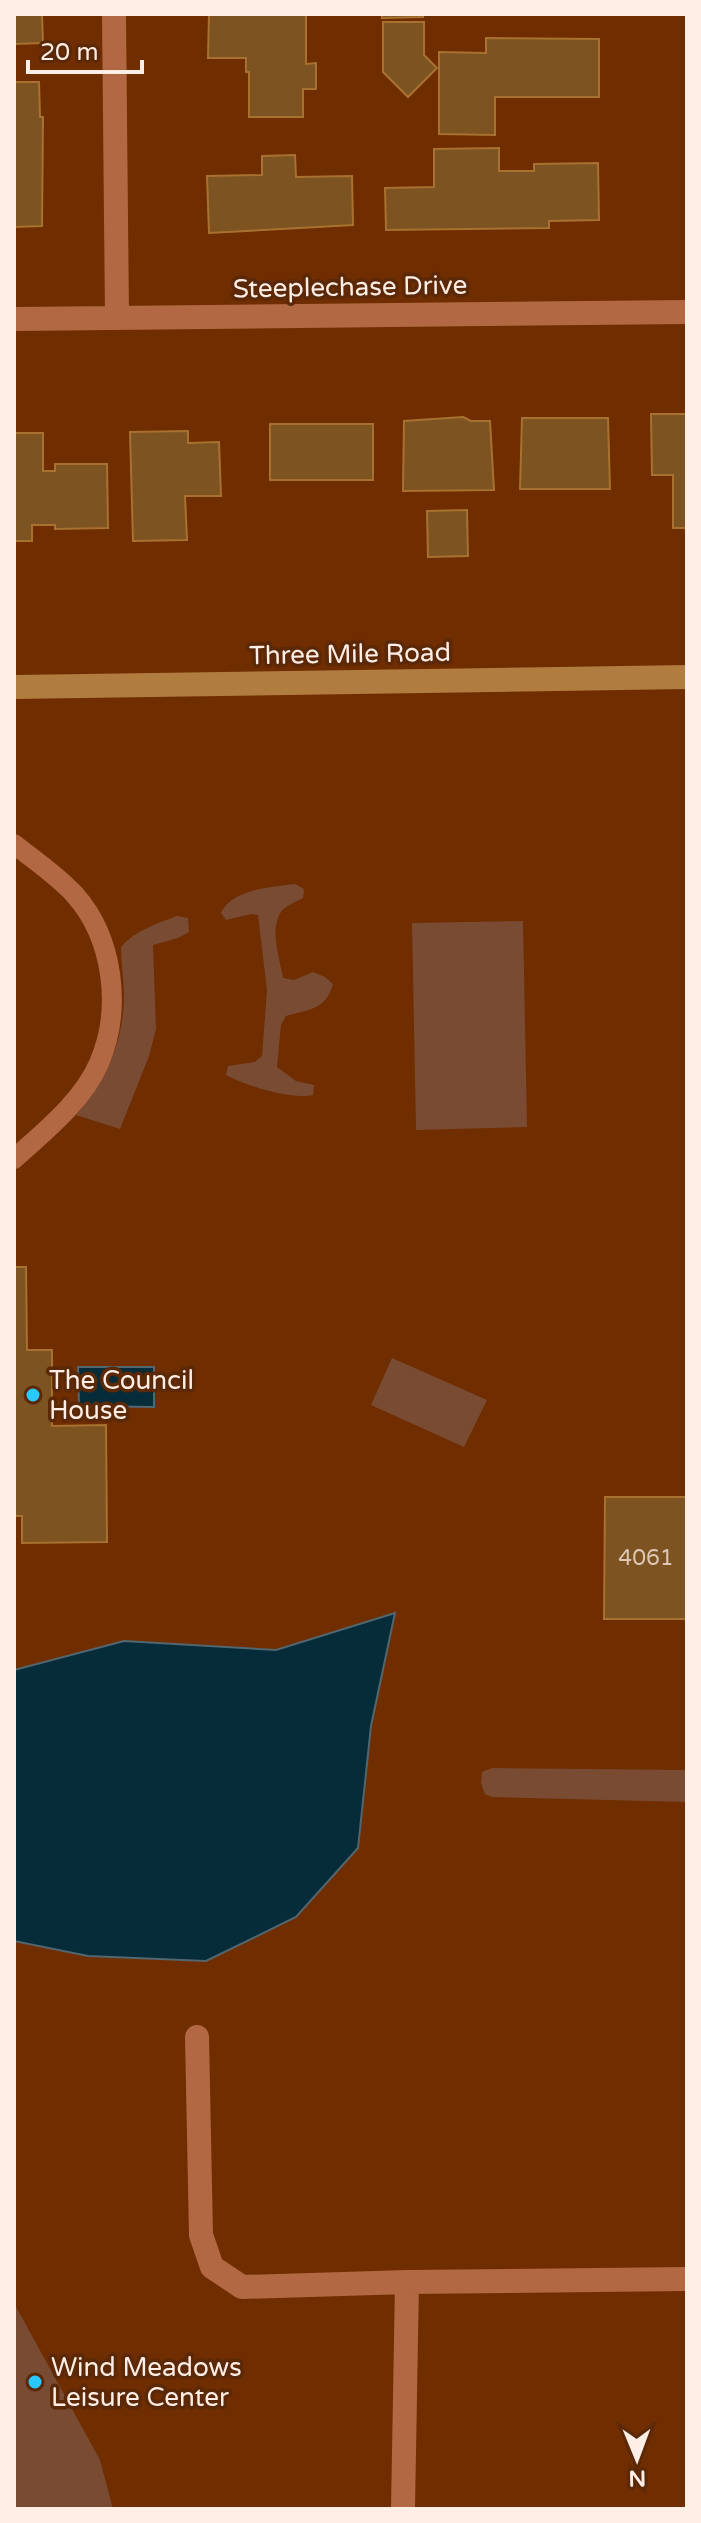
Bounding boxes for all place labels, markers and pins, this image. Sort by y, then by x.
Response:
place label: The Council House [49,1365,194,1426]
marker: The Council House [24,1386,42,1404]
place label: Wind Meadows Leisure Center [51,2352,242,2413]
marker: Wind Meadows Leisure Center [26,2373,44,2391]

